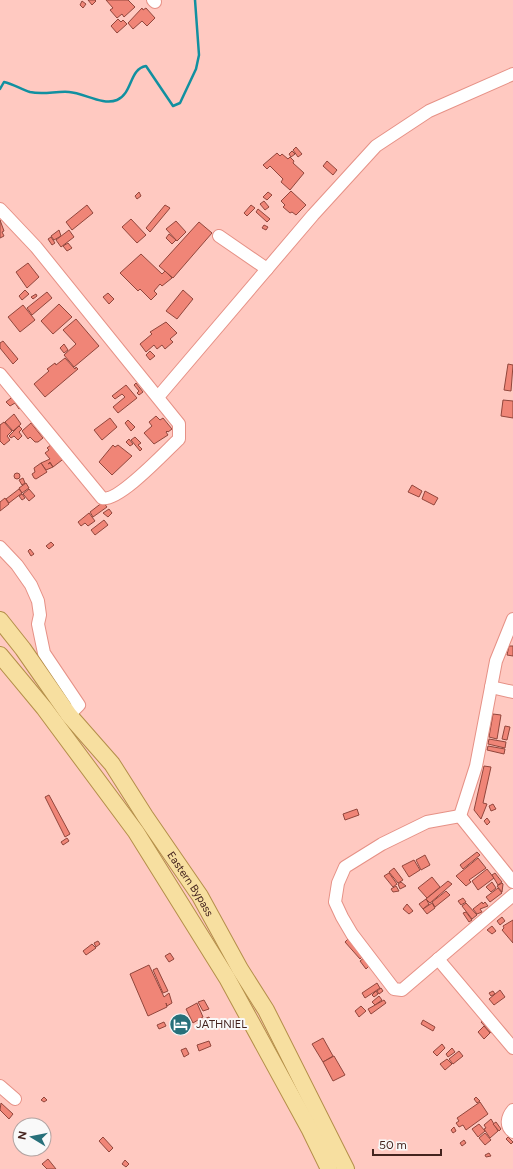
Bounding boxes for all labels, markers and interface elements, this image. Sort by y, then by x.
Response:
street label: Eastern Bypass [164,849,216,919]
hotel icon: JATHNIEL [167,1011,193,1037]
place label: JATHNIEL [196,1018,247,1031]
north arrow [12,1117,52,1157]
text: N [16,1130,30,1141]
scale bar [373,1131,441,1157]
text: 50 m [379,1138,407,1152]

